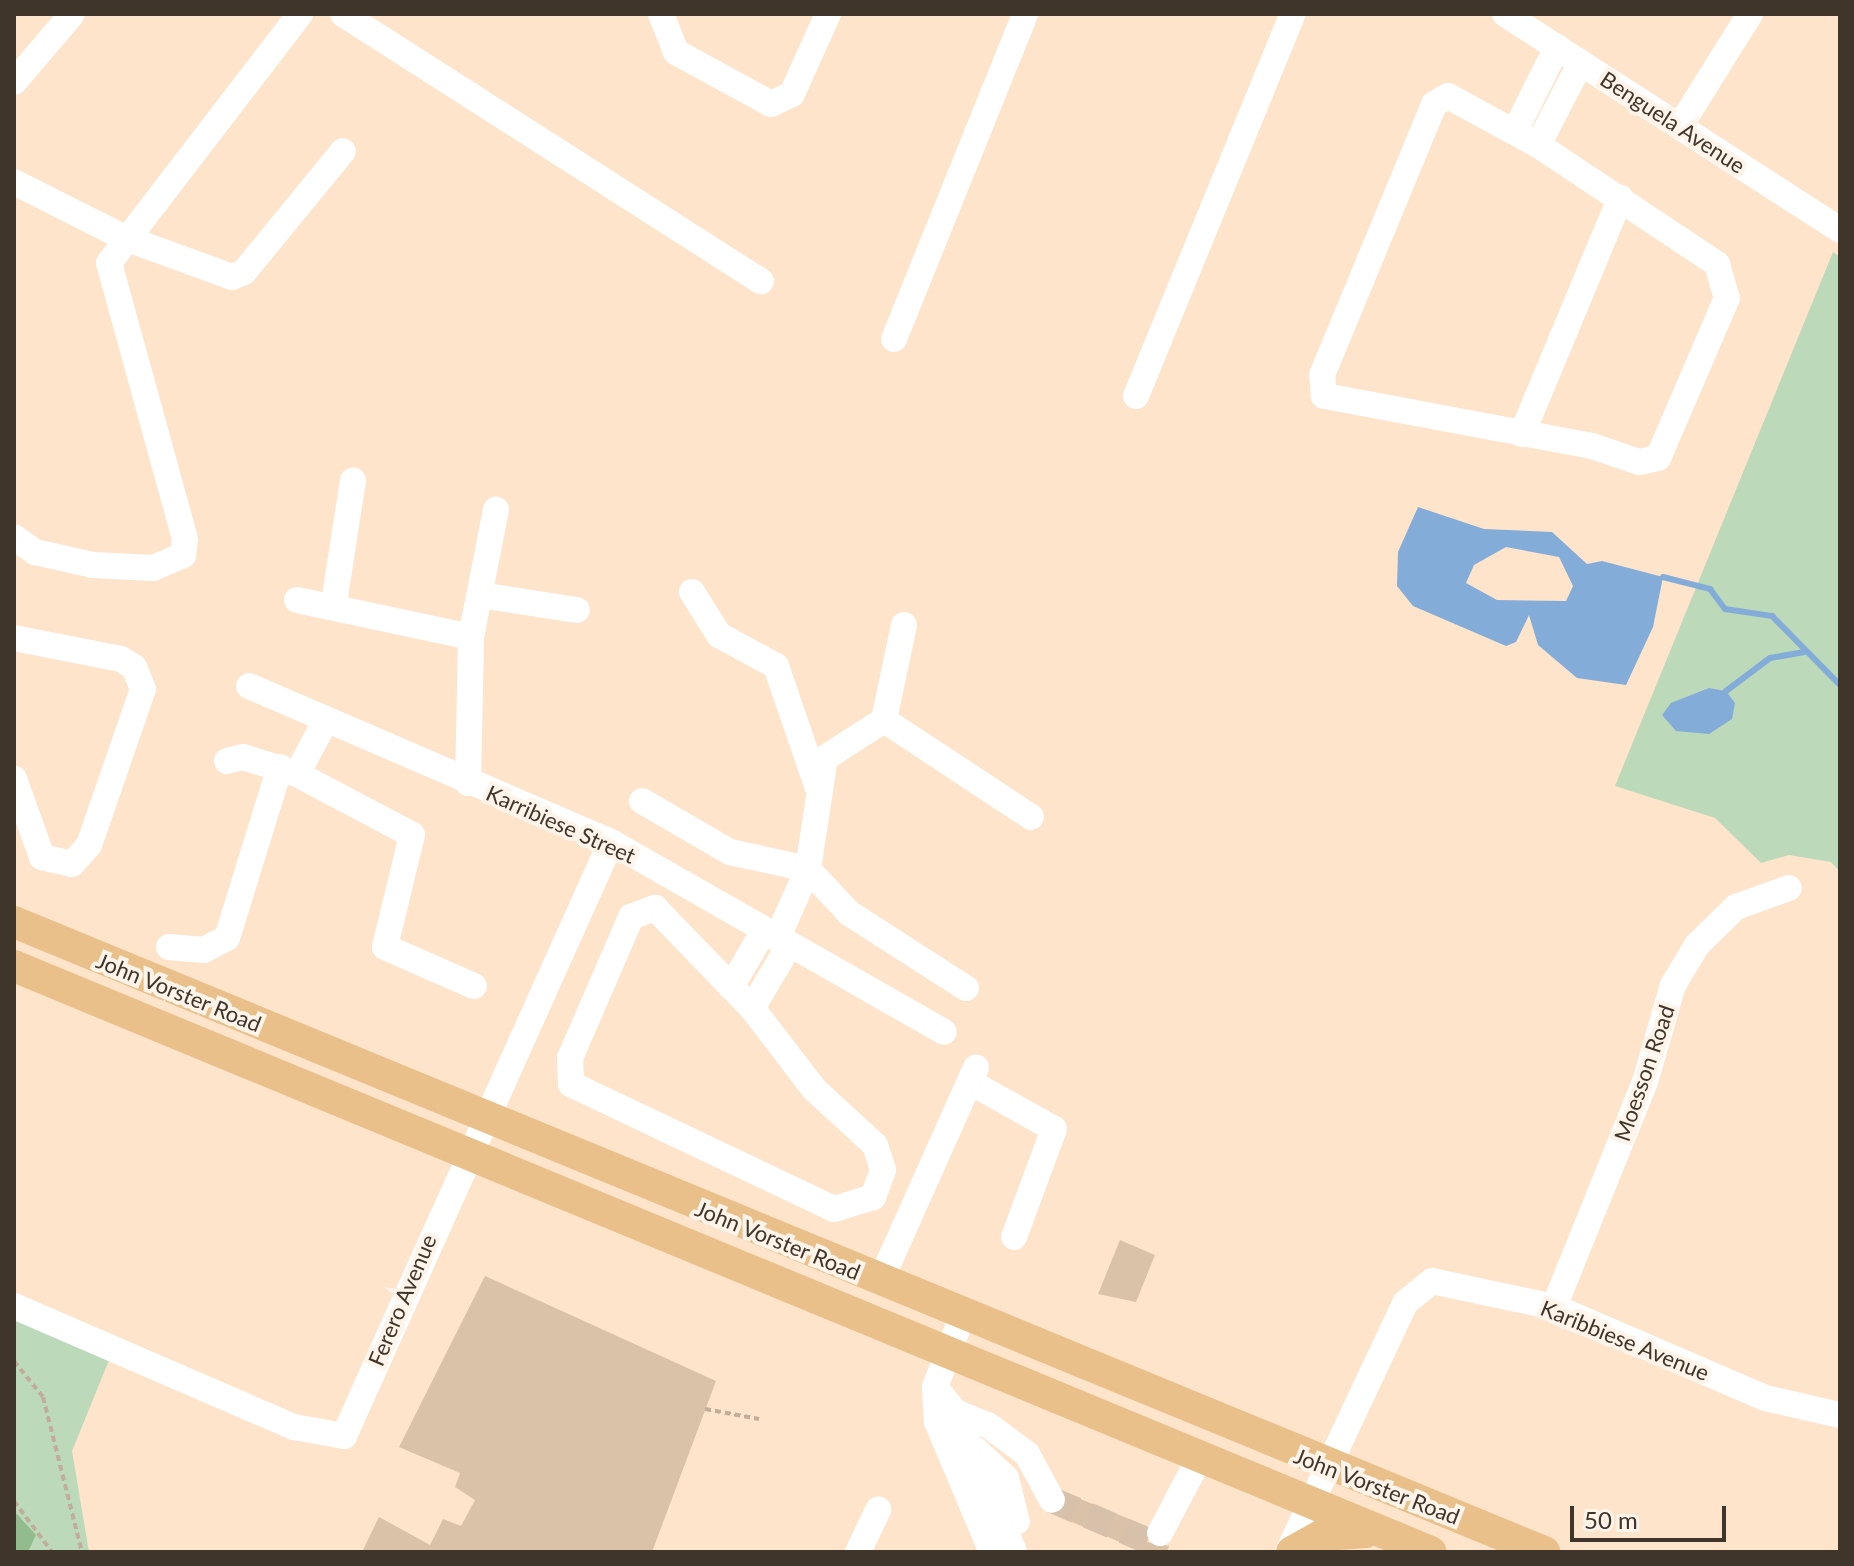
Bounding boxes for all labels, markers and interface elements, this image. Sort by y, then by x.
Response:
street label: Benguela Avenue [1595,65,1751,179]
street label: Karribiese Street [482,779,640,869]
street label: John Vorster Road [92,947,266,1037]
street label: Moesson Road [1608,1001,1680,1145]
street label: John Vorster Road [691,1195,865,1285]
street label: Ferero Avenue [362,1230,442,1370]
street label: Karibbiese Avenue [1537,1294,1713,1386]
street label: John Vorster Road [1290,1442,1464,1530]
scale bar [1574,1490,1730,1540]
text: 50 m [1584,1505,1638,1534]

